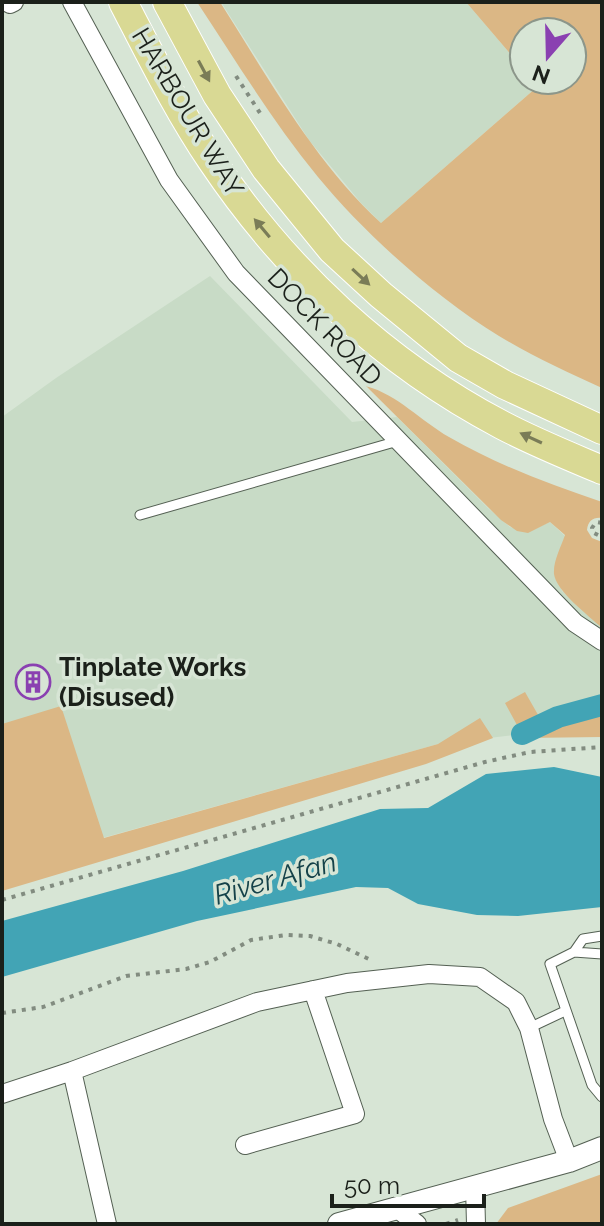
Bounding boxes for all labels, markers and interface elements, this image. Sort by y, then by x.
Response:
north arrow [508,16,588,96]
street label: HARBOUR WAY [126,22,250,202]
one-way arrow [197,59,211,82]
text: N [529,60,553,90]
one-way arrow [254,219,271,239]
street label: DOCK ROAD [262,262,388,392]
one-way arrow [351,267,370,285]
one-way arrow [519,431,542,445]
place label: Tinplate Works (Disused) [59,652,246,712]
building icon: Tinplate Works (Disused) [14,663,52,701]
water label: River Afan [210,845,340,912]
scale bar [332,1158,484,1208]
text: 50 m [344,1171,400,1200]

